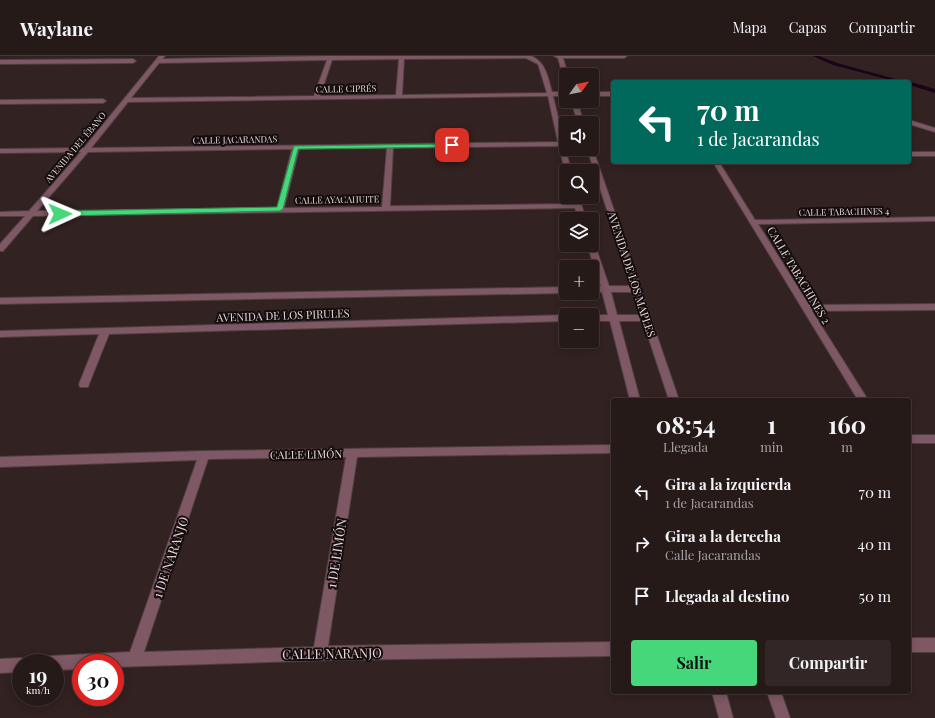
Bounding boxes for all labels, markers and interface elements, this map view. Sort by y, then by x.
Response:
text: Waylane [20,15,93,41]
text: Mapa [732,18,767,37]
text: Capas [789,18,827,37]
text: Compartir [849,18,915,37]
north arrow [559,68,599,108]
map controls [559,68,599,348]
street label: CALLE CIPRÉS [316,81,377,95]
text: 70 m [697,91,760,128]
icon: left [631,96,683,148]
street label: AVENIDA DEL ÉBANO [41,109,108,186]
button: sound [559,116,599,156]
text: 1 de Jacarandas [697,127,820,151]
pin [435,128,469,162]
street label: CALLE JACARANDAS [193,132,278,146]
icon: arrive [441,134,463,156]
button: search [559,164,599,204]
street label: CALLE AYACAHUITE [295,192,380,206]
position arrow [39,193,81,235]
street label: CALLE TABACHINES 4 [799,204,890,218]
street label: AVENIDA DE LOS MAPLES [604,208,659,339]
button: layers [559,212,599,252]
street label: CALLE TABACHINES 2 [764,224,834,326]
button: + [559,260,599,300]
street label: AVENIDA DE LOS PIRULES [215,305,350,325]
button: − [559,308,599,348]
text: 08:54 [656,408,715,440]
text: 1 [767,408,776,440]
text: 160 [828,408,866,440]
text: Llegada [663,438,708,455]
text: min [760,438,783,455]
text: m [841,438,853,455]
street label: CALLE LIMÓN [270,446,342,462]
text: Gira a la izquierda [665,474,791,494]
icon: left [631,481,653,503]
text: 70 m [859,482,891,502]
text: 1 de Jacarandas [665,494,754,511]
street label: 1 DE NARANJO [148,514,192,600]
street label: 1 DE LIMÓN [322,517,350,589]
text: Gira a la derecha [665,526,781,546]
icon: right [631,533,653,555]
text: 40 m [858,534,891,554]
text: Calle Jacarandas [665,546,761,563]
icon: arrive [631,585,653,607]
text: Llegada al destino [665,586,789,606]
text: 50 m [859,586,891,606]
button: Salir [631,640,757,686]
button: Compartir [765,640,891,686]
street label: CALLE NARANJO [282,644,382,662]
speed limit sign: 30 [72,654,124,706]
text: 19 [29,661,47,688]
text: km/h [26,683,50,697]

